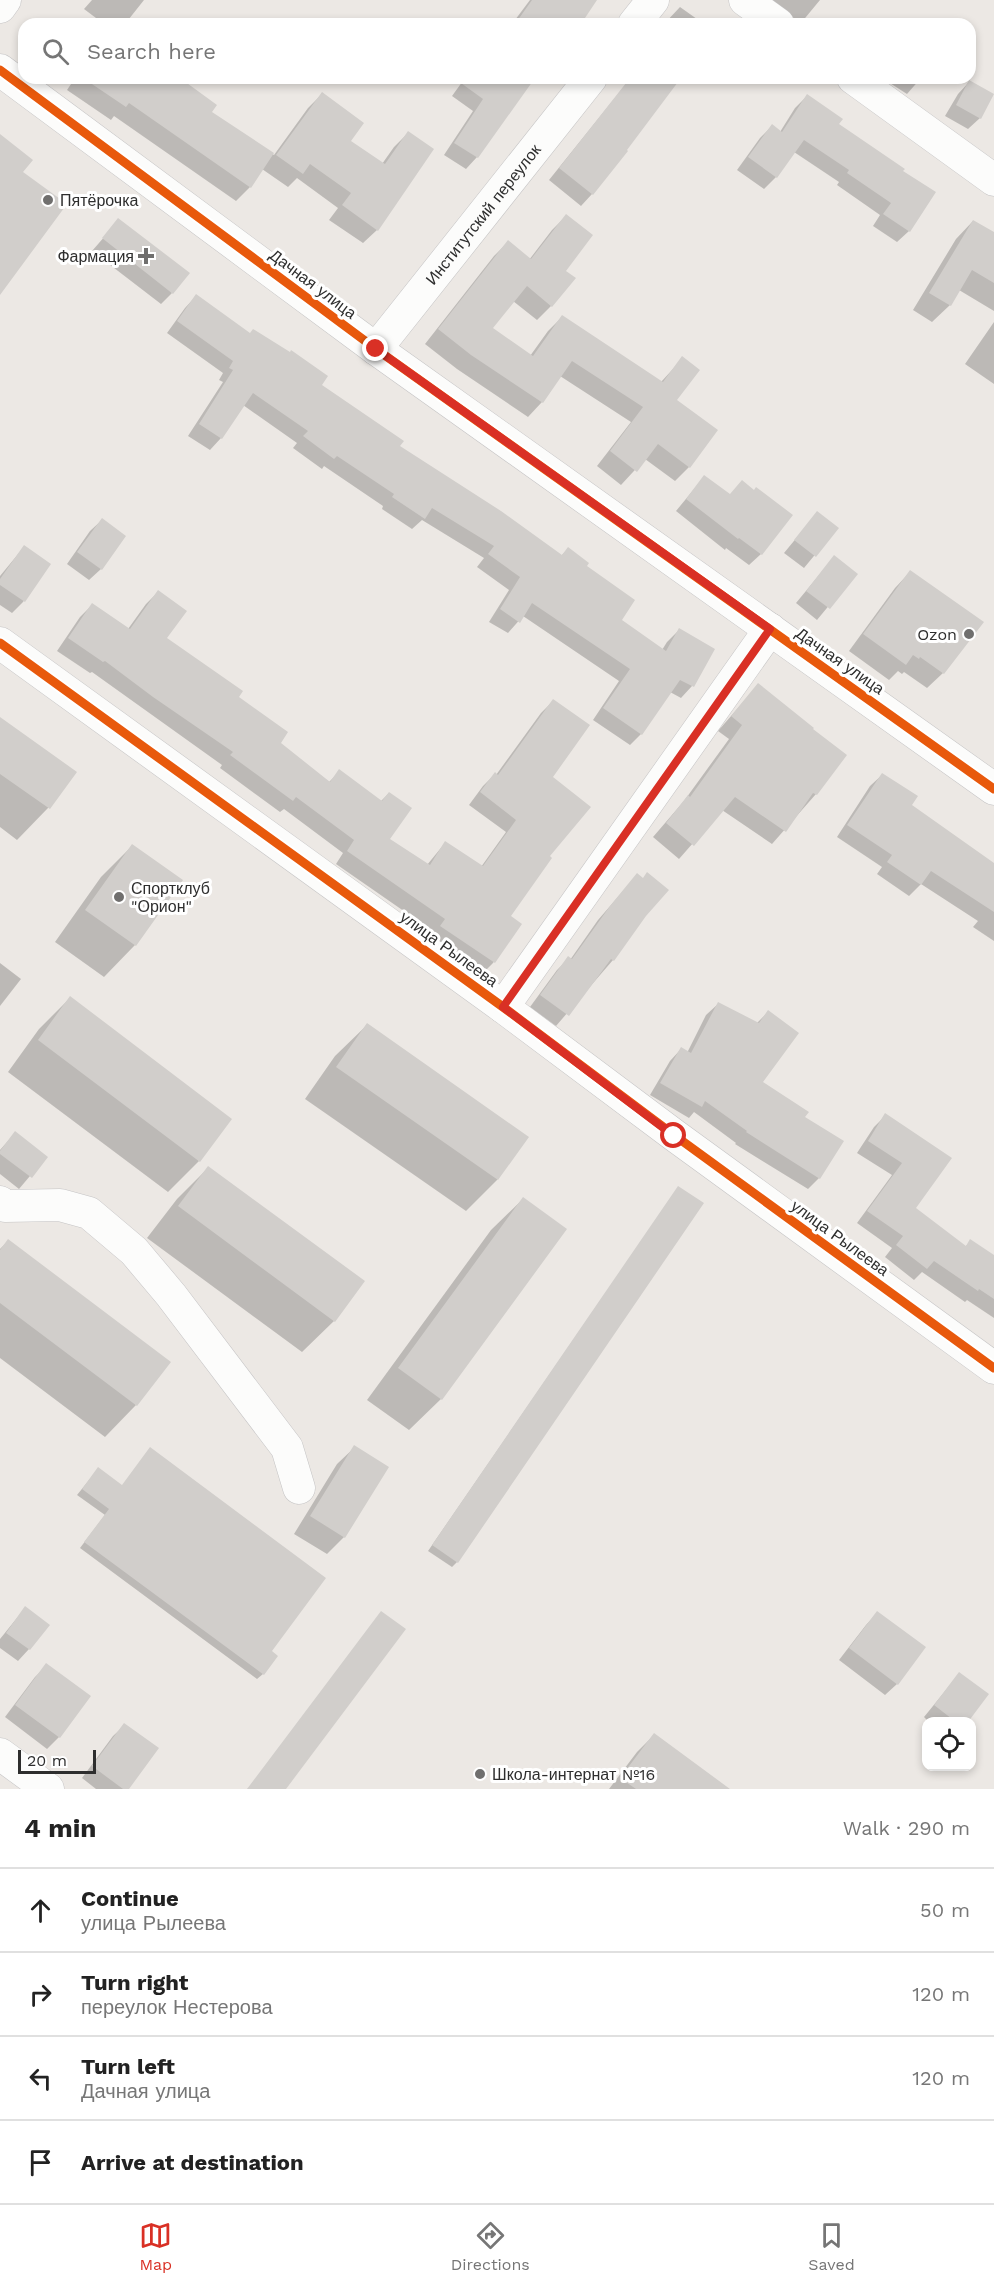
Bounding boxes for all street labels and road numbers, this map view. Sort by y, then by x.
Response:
street label: Институтский переулок [421,139,545,288]
street label: Дачная улица [266,245,360,323]
street label: Дачная улица [792,624,888,699]
street label: улица Рылеева [397,907,502,991]
street label: улица Рылеева [788,1196,893,1280]

